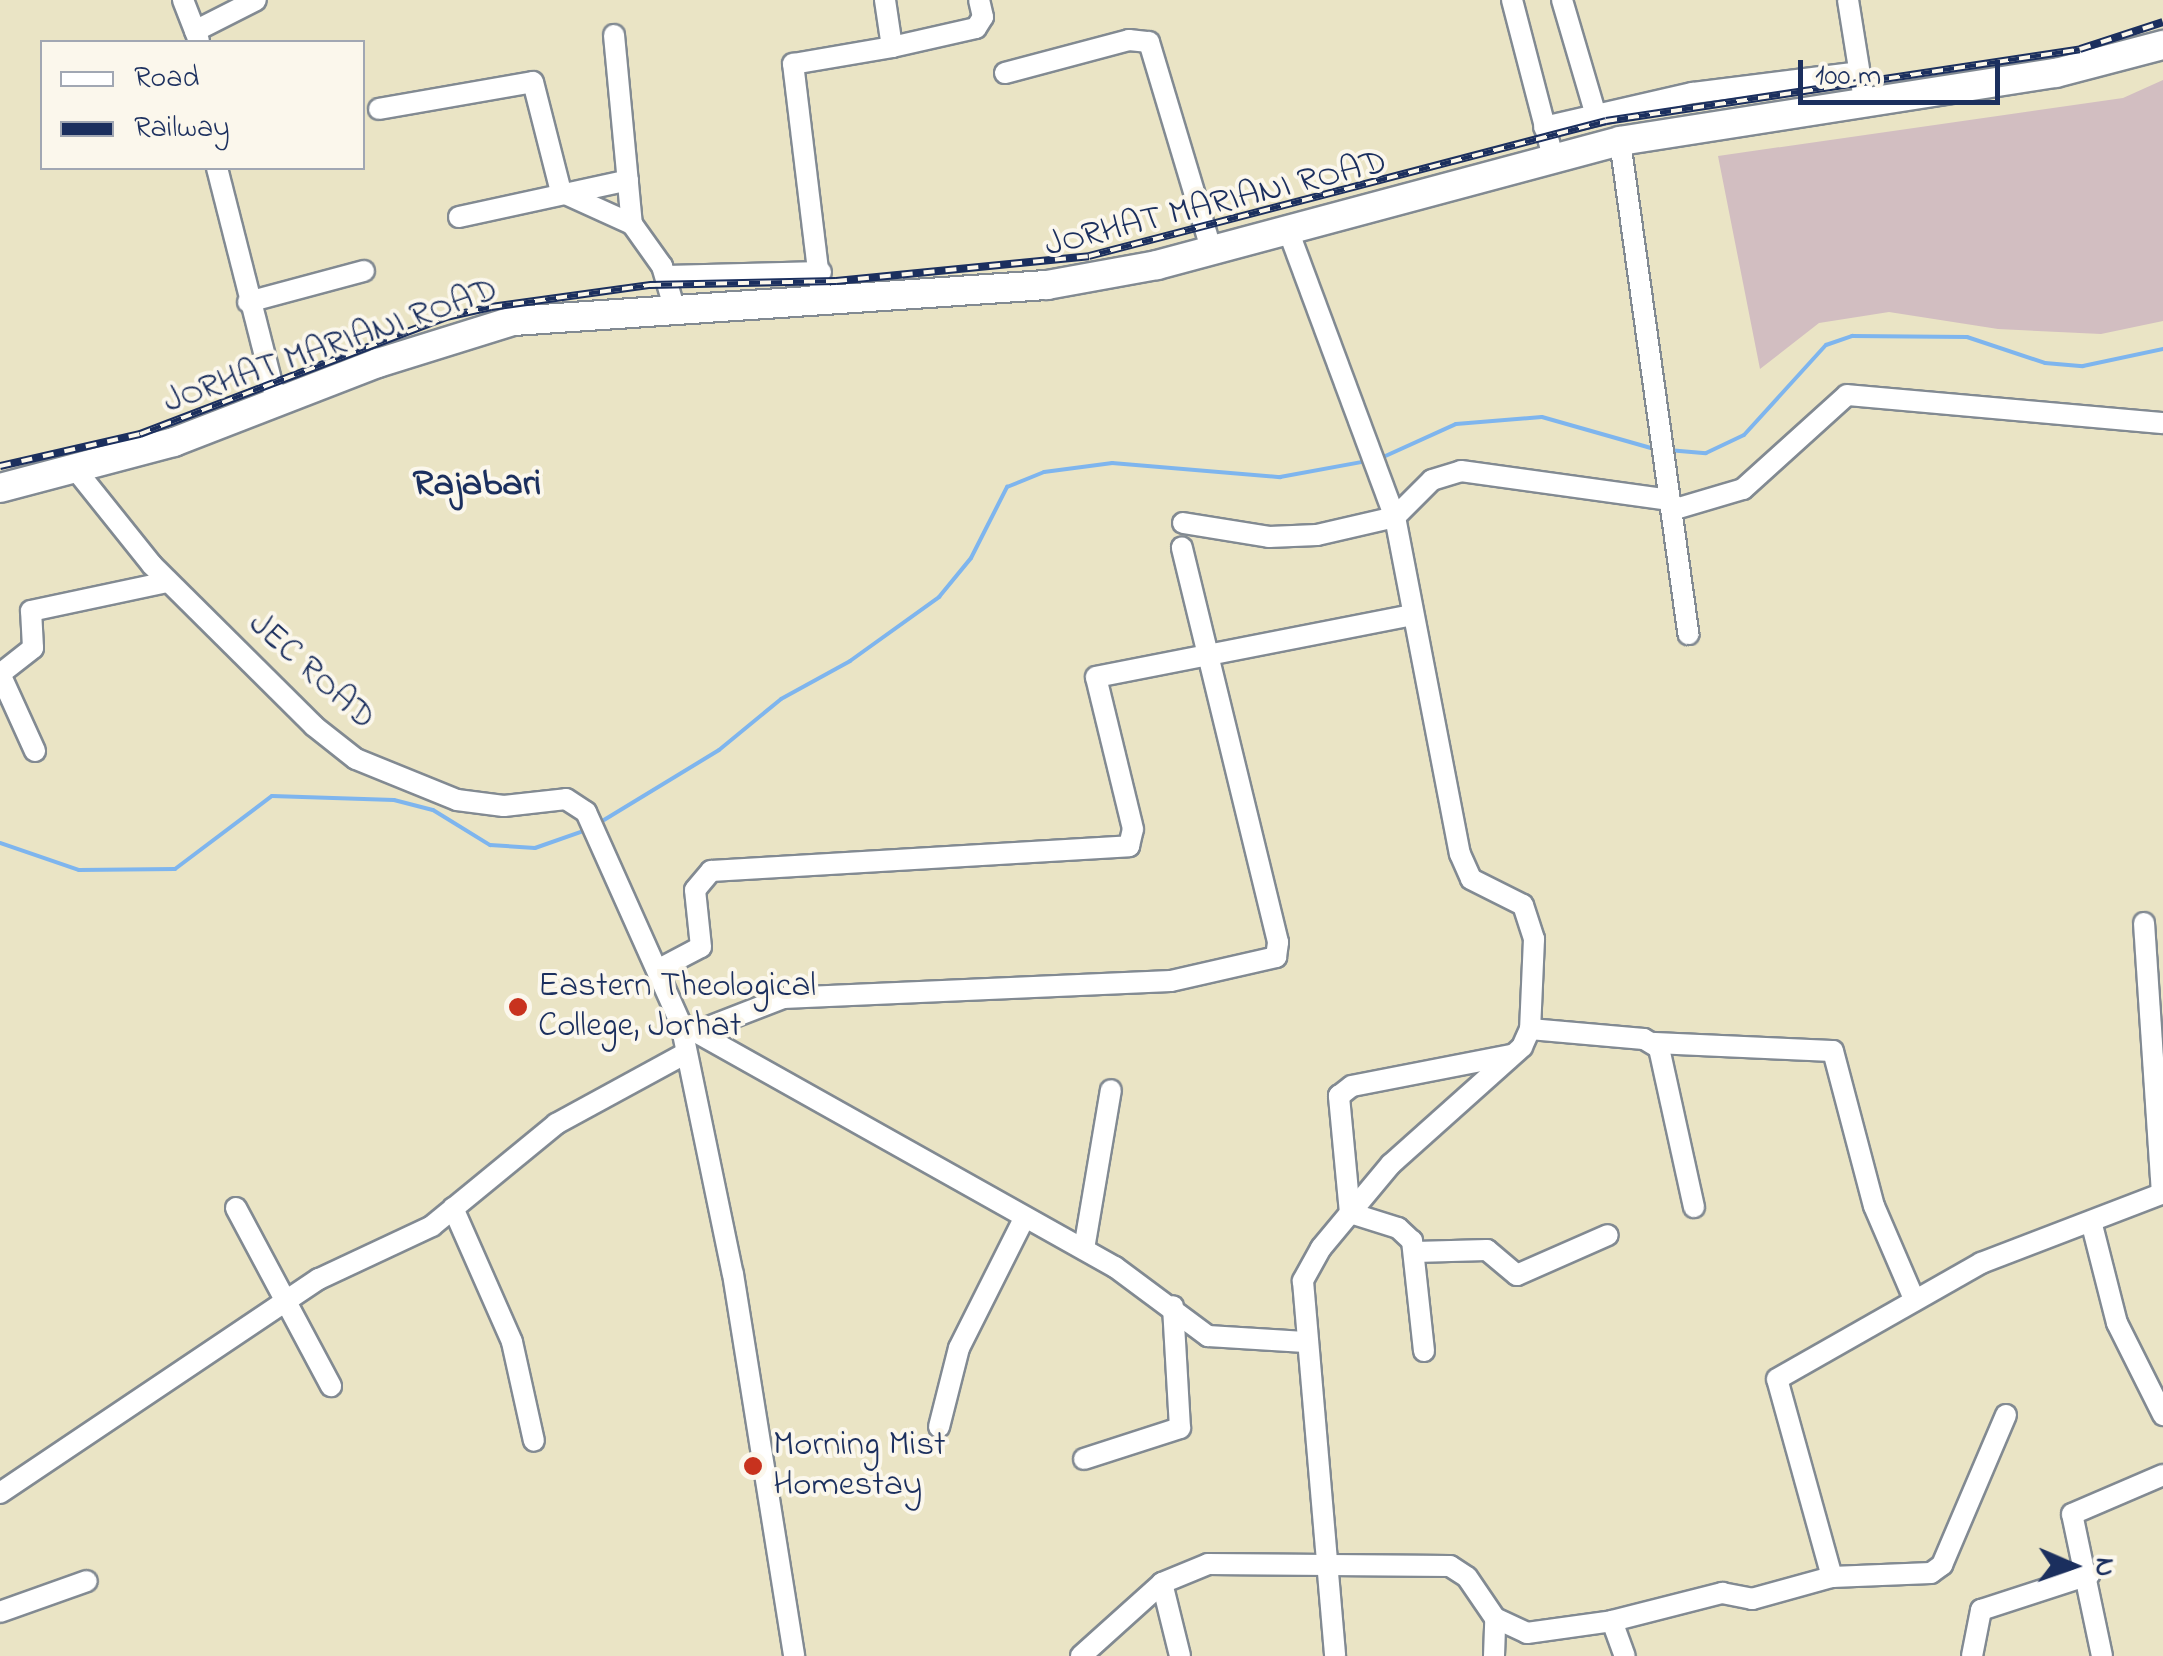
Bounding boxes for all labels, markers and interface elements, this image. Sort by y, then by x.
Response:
legend [40,40,365,170]
scale bar [1803,40,2006,102]
text: 100 m [1815,55,1881,99]
text: Road [134,57,199,101]
text: Railway [134,107,230,151]
street label: JORHAT MARIANI ROAD [1041,142,1391,268]
street label: JORHAT MARIANI ROAD [158,270,504,424]
district label: Rajabari [413,463,541,509]
street label: JEC ROAD [239,604,383,740]
place label: Eastern Theological College, Jorhat [538,966,816,1048]
marker: Eastern Theological College, Jorhat [507,996,529,1018]
place label: Morning Mist Homestay [773,1425,946,1507]
marker: Morning Mist Homestay [742,1455,764,1477]
north arrow [2023,1516,2123,1616]
text: N [2083,1557,2124,1577]

